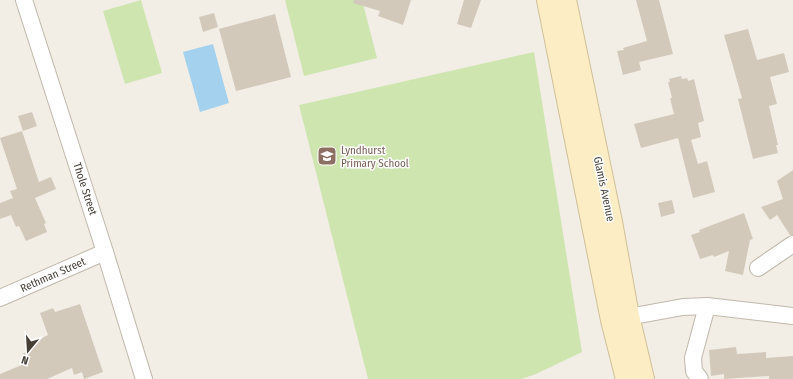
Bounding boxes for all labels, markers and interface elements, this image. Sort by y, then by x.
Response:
place label: Lyndhurst Primary School [341,144,409,170]
school or university icon: Lyndhurst Primary School [316,145,338,167]
street label: Glamis Avenue [591,155,617,223]
street label: Thole Street [70,161,100,217]
street label: Rethman Street [18,255,88,295]
north arrow [8,331,48,371]
text: N [20,353,30,367]

